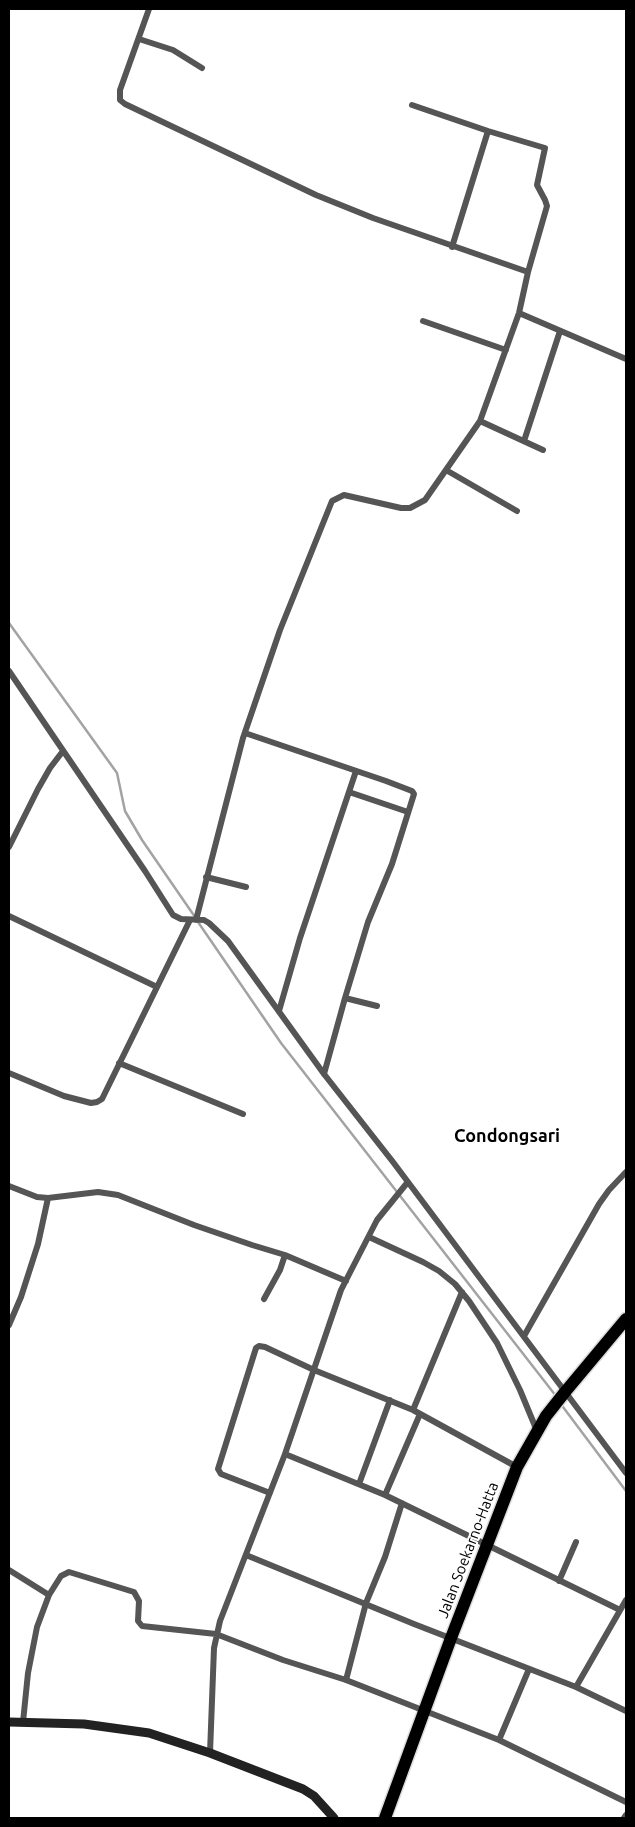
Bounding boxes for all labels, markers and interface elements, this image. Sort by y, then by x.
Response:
district label: Condongsari [454,1125,560,1147]
street label: Jalan Soekarno-Hatta [434,1480,502,1620]

